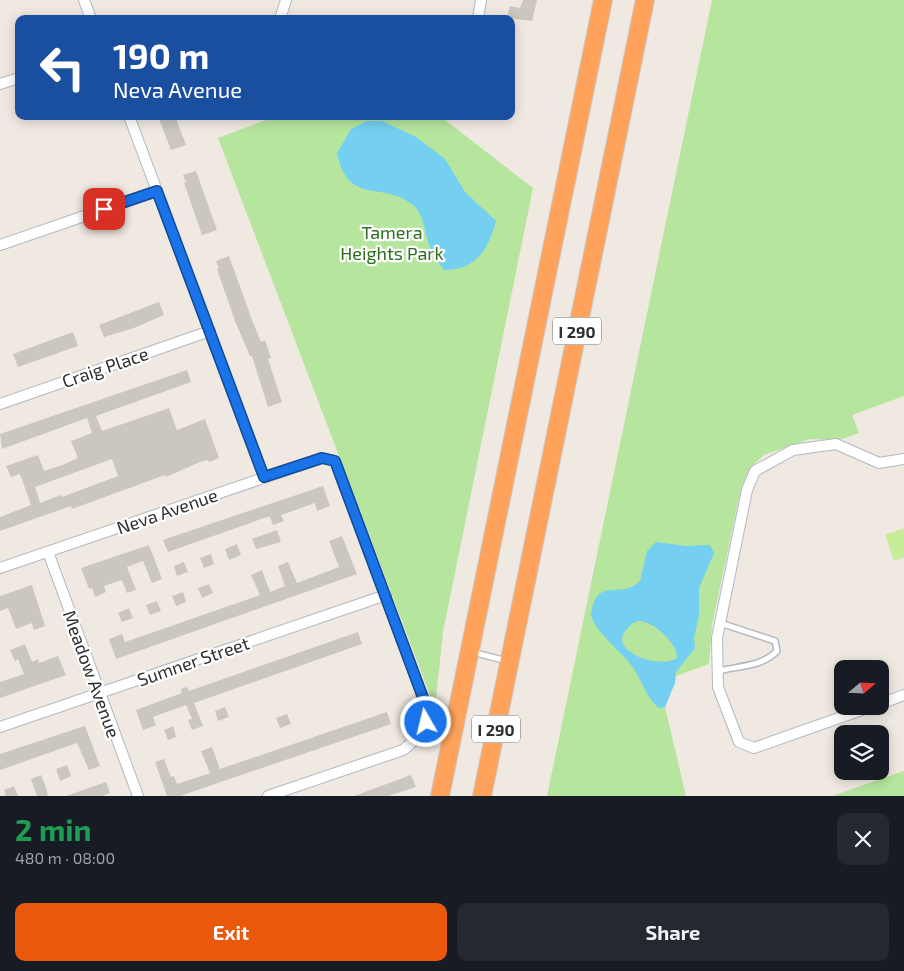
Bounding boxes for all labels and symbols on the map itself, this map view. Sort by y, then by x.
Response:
pin [83,188,125,230]
park label: Tamera Heights Park [340,221,444,264]
road number: I 290 [553,318,601,344]
street label: Craig Place [59,342,151,392]
street label: Neva Avenue [114,483,220,539]
street label: Meadow Avenue [59,607,125,741]
street label: Sumner Street [134,631,252,690]
north arrow [834,660,889,715]
position arrow [399,695,451,747]
road number: I 290 [472,716,520,742]

